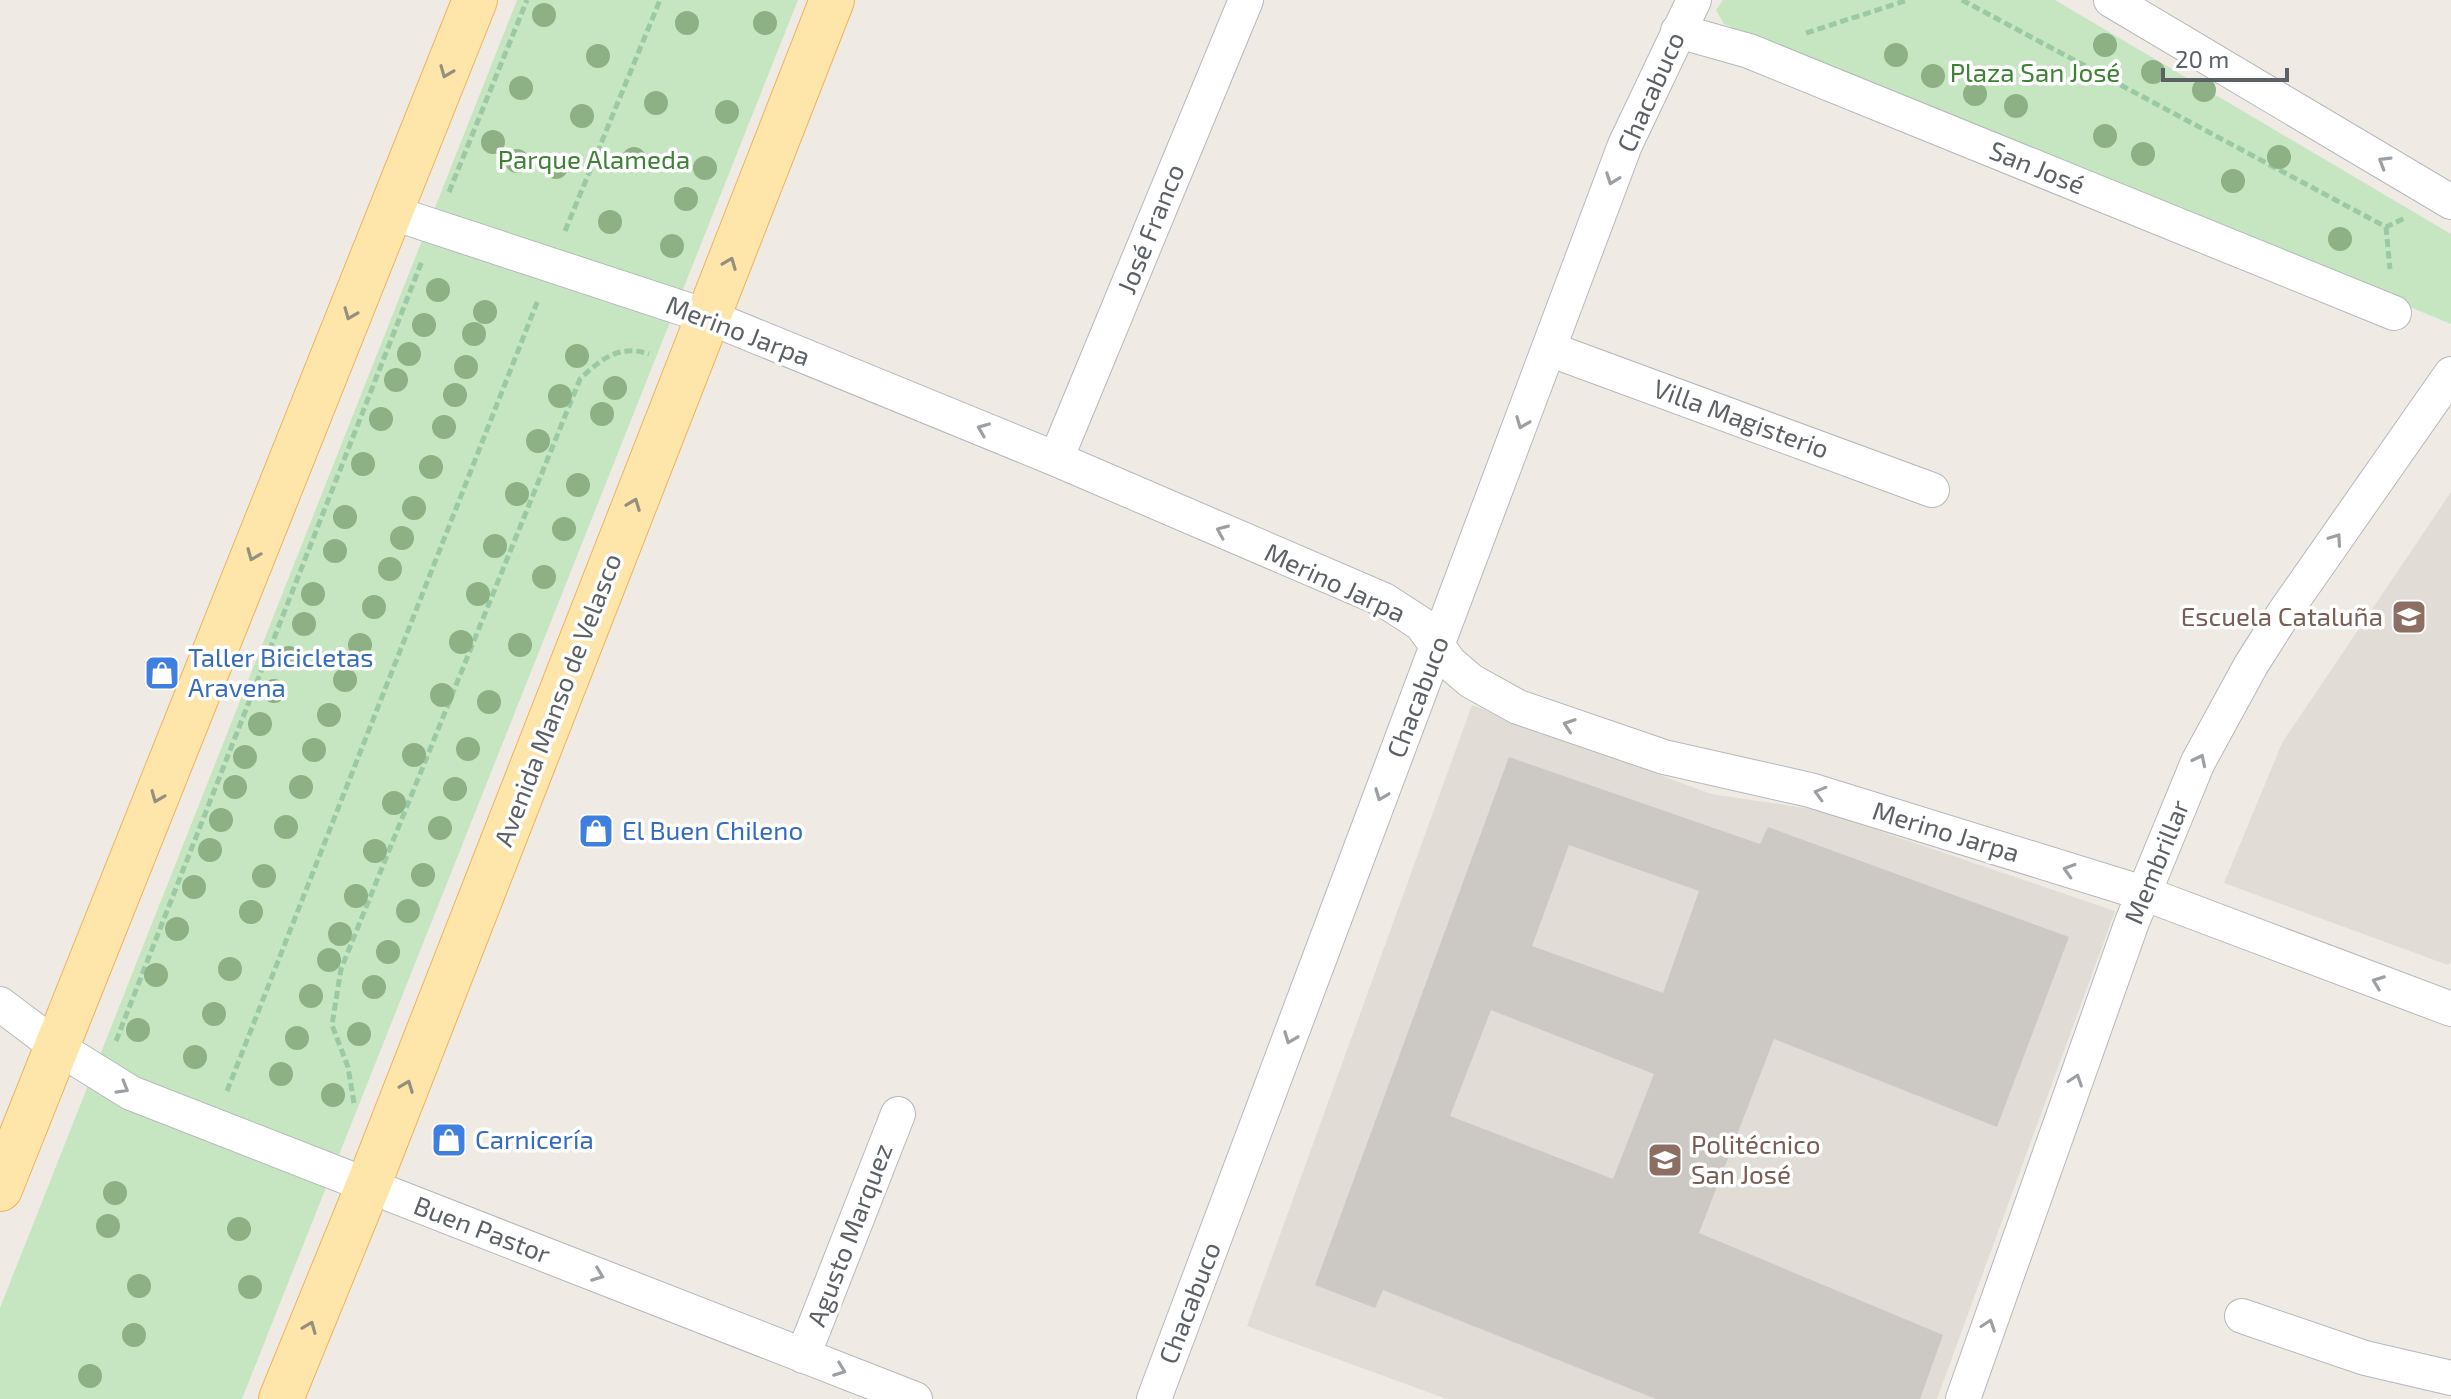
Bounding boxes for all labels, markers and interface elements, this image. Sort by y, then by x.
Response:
street label: Chacabuco [1609,27,1690,156]
scale bar [2163,32,2287,82]
text: 20 m [2175,44,2229,73]
park label: Plaza San José [1950,56,2120,87]
one-way arrow [440,64,456,78]
street label: San José [1985,134,2090,200]
park label: Parque Alameda [498,143,690,174]
one-way arrow [2378,156,2393,172]
street label: José Franco [1110,159,1190,298]
one-way arrow [1606,171,1622,185]
one-way arrow [720,257,737,271]
street label: Merino Jarpa [662,288,815,371]
one-way arrow [343,306,360,320]
street label: Villa Magisterio [1649,371,1834,464]
one-way arrow [1515,415,1531,429]
one-way arrow [976,422,990,439]
one-way arrow [624,498,641,512]
one-way arrow [1216,524,1230,540]
one-way arrow [2326,533,2341,547]
street label: Merino Jarpa [1260,536,1411,628]
one-way arrow [246,547,263,561]
street label: Avenida Manso de Velasco [486,549,627,850]
school or university icon: Escuela Cataluña [2390,598,2428,636]
place label: Escuela Cataluña [2181,600,2383,631]
street label: Chacabuco [1379,631,1454,762]
place label: Taller Bicicletas Aravena [188,641,374,702]
shop icon: Taller Bicicletas Aravena [143,654,181,692]
one-way arrow [1563,719,1577,735]
one-way arrow [2190,753,2206,768]
one-way arrow [1814,786,1828,802]
one-way arrow [1375,787,1391,801]
one-way arrow [150,789,166,803]
street label: Merino Jarpa [1869,794,2024,868]
street label: Membrillar [2117,795,2195,928]
shop icon: El Buen Chileno [577,812,615,850]
place label: El Buen Chileno [622,814,803,845]
one-way arrow [2062,863,2076,879]
one-way arrow [2372,975,2386,992]
one-way arrow [1283,1030,1300,1044]
one-way arrow [2066,1074,2083,1088]
one-way arrow [114,1078,129,1094]
one-way arrow [398,1080,414,1094]
shop icon: Carnicería [430,1121,468,1159]
place label: Carnicería [475,1123,594,1154]
place label: Politécnico San José [1691,1128,1821,1189]
street label: Agusto Marquez [799,1139,898,1330]
school or university icon: Politécnico San José [1646,1141,1684,1179]
street label: Buen Pastor [410,1188,555,1269]
street label: Chacabuco [1151,1237,1226,1368]
one-way arrow [590,1265,604,1282]
one-way arrow [1980,1319,1996,1333]
one-way arrow [301,1321,317,1335]
one-way arrow [832,1360,846,1377]

